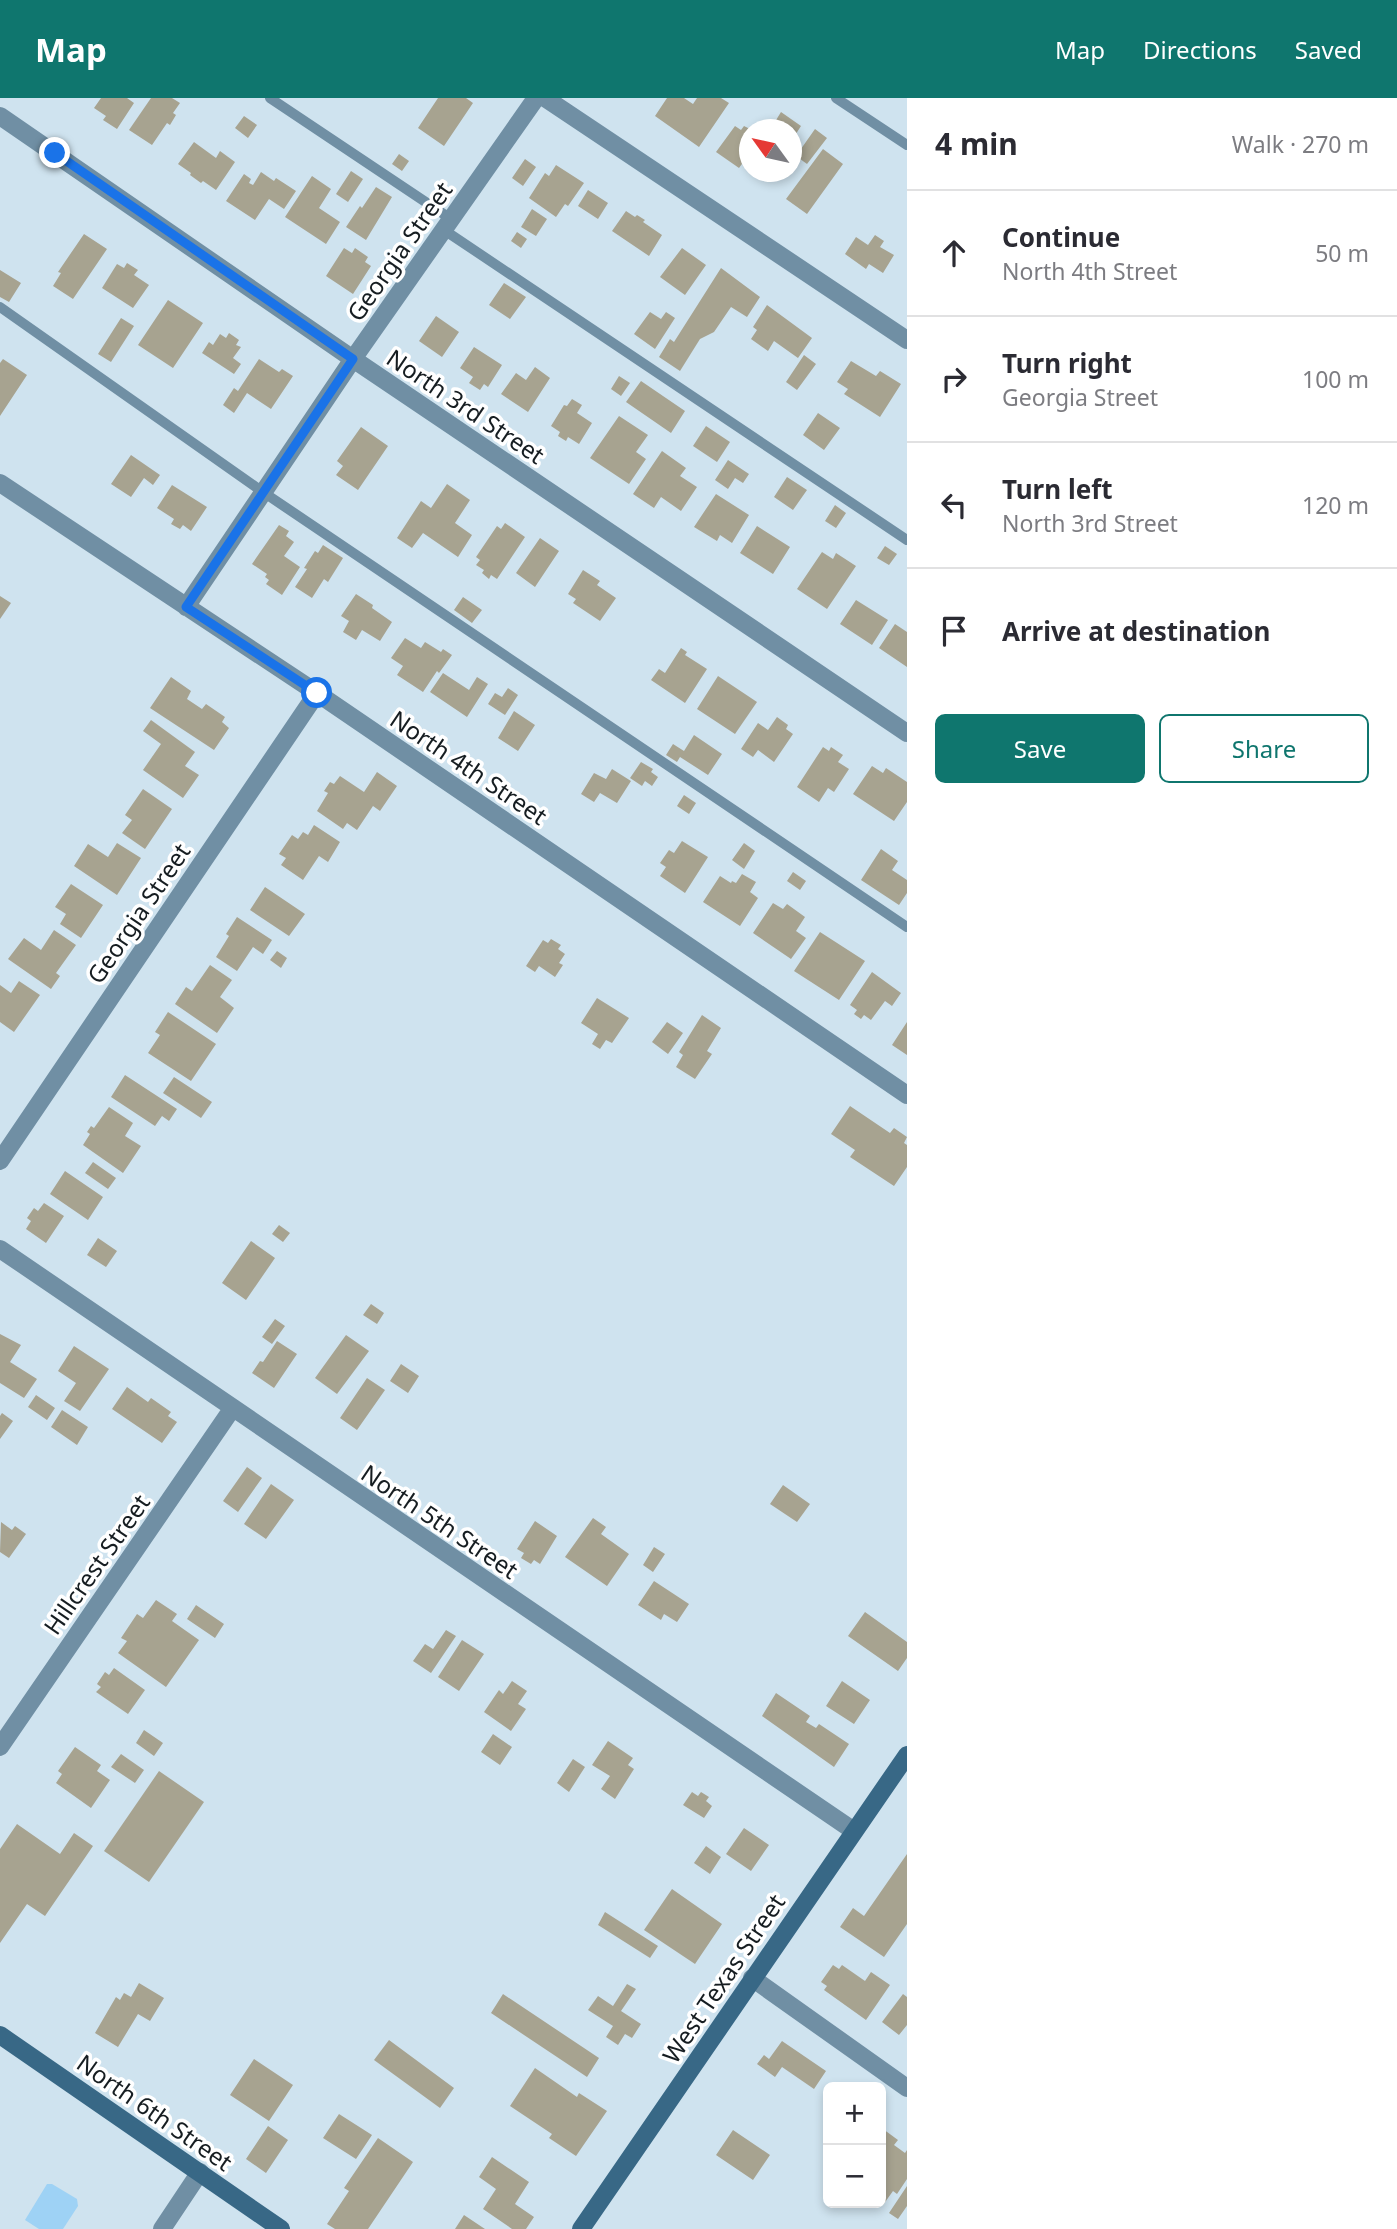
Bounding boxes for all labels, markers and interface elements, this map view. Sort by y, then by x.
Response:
text: Map [35,27,107,72]
text: Map [1055,33,1105,66]
text: Directions [1143,33,1257,66]
text: Saved [1295,33,1362,66]
north arrow [739,119,802,182]
text: 4 min [935,123,1018,164]
text: Walk · 270 m [1232,128,1369,160]
route end [39,137,70,168]
street label: Georgia Street [339,175,459,327]
text: Continue [1002,219,1120,255]
icon: ahead [935,234,973,272]
text: 50 m [1315,237,1369,269]
text: North 4th Street [1002,255,1177,287]
street label: North 3rd Street [381,341,552,471]
text: Turn right [1002,345,1132,381]
icon: right [935,360,973,398]
text: 100 m [1302,363,1369,395]
text: Georgia Street [1002,381,1158,413]
text: Turn left [1002,471,1113,507]
icon: left [935,486,973,524]
text: 120 m [1302,489,1369,521]
text: North 3rd Street [1002,507,1178,539]
icon: arrive [935,612,973,650]
text: Arrive at destination [1002,613,1271,649]
route start [301,677,332,708]
street label: North 4th Street [384,702,554,832]
button: Save [935,714,1145,783]
button: Share [1159,714,1369,783]
street label: Georgia Street [79,836,197,990]
street label: North 5th Street [355,1456,525,1586]
street label: Hillcrest Street [35,1487,157,1641]
street label: West Texas Street [654,1887,792,2069]
street label: North 6th Street [71,2046,240,2178]
map controls [823,2082,886,2208]
button: + [823,2082,886,2145]
button: − [823,2145,886,2208]

